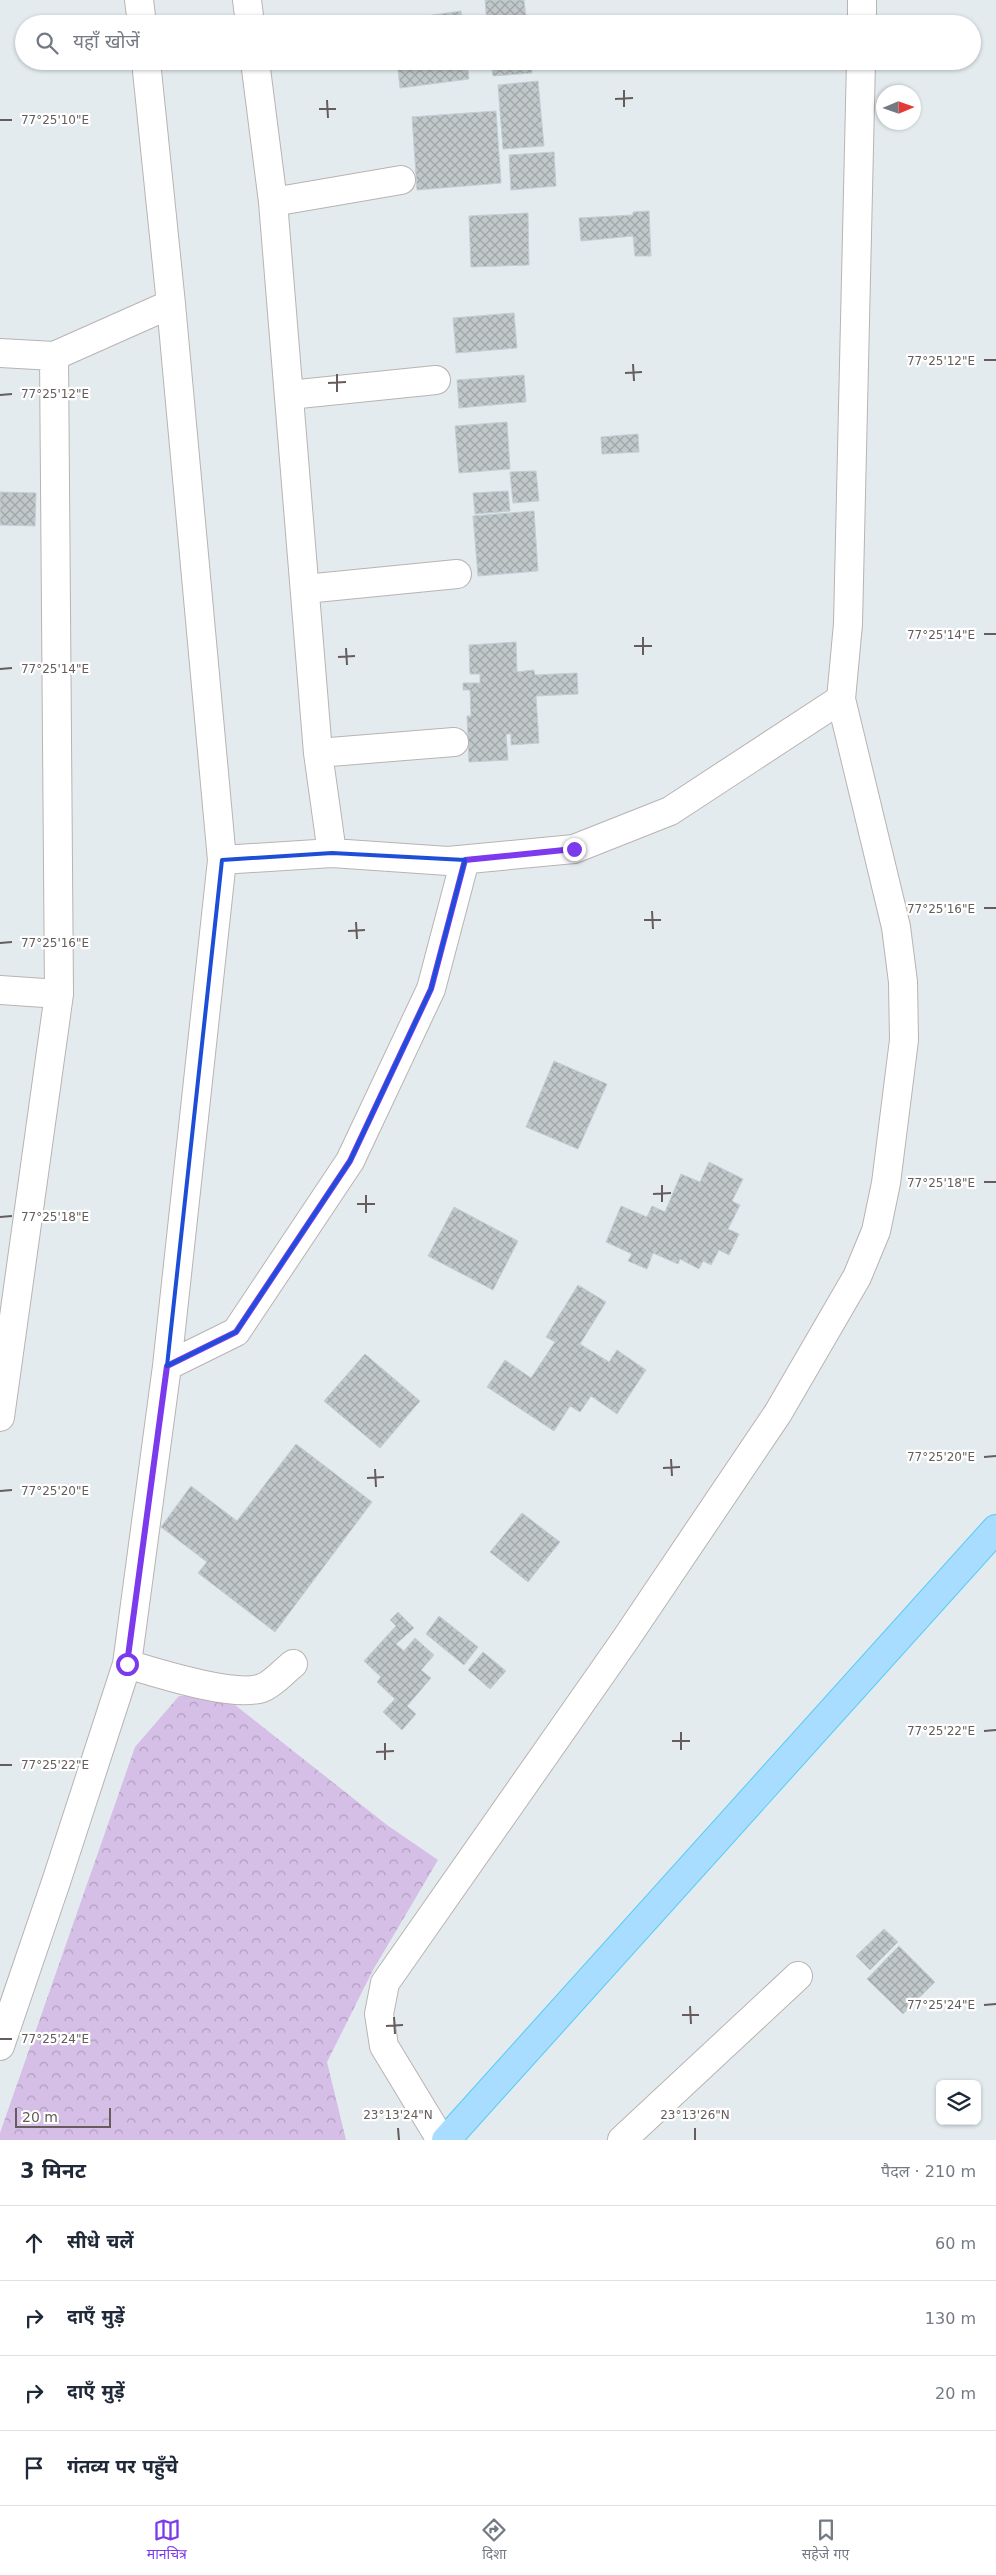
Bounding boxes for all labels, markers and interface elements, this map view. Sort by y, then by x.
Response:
search box [15,15,981,70]
icon: search [33,29,61,57]
text: यहाँ खोजें [73,30,140,52]
north arrow [876,85,921,130]
text: 77°25'10"E [21,113,89,127]
text: 77°25'12"E [907,354,975,368]
text: 77°25'12"E [21,387,89,401]
text: 77°25'14"E [907,628,975,642]
text: 77°25'14"E [21,662,89,676]
route end [563,838,586,861]
text: 77°25'16"E [907,902,975,916]
text: 77°25'16"E [21,936,89,950]
text: 77°25'18"E [907,1176,975,1190]
text: 77°25'18"E [21,1210,89,1224]
text: 77°25'20"E [907,1450,975,1464]
text: 77°25'20"E [21,1484,89,1498]
route start [116,1653,139,1676]
text: 77°25'22"E [907,1724,975,1738]
text: 77°25'22"E [21,1758,89,1772]
text: 77°25'24"E [907,1998,975,2012]
text: 77°25'24"E [21,2032,89,2046]
map controls [936,2080,981,2125]
button: layers [936,2080,981,2125]
scale bar [15,2105,111,2128]
text: 23°13'24"N [363,2108,433,2122]
text: 23°13'26"N [660,2108,730,2122]
text: 20 m [22,2109,58,2125]
text: 3 मिनट [20,2159,86,2183]
text: पैदल · 210 m [881,2162,976,2181]
icon: ahead [20,2229,48,2257]
text: सीधे चलें [67,2230,134,2252]
text: 60 m [935,2234,976,2253]
icon: right [20,2304,48,2332]
text: दाएँ मुड़ें [67,2305,125,2327]
text: 130 m [925,2309,976,2328]
icon: right [20,2379,48,2407]
text: दाएँ मुड़ें [67,2380,125,2402]
text: 20 m [935,2384,976,2403]
icon: arrive [20,2454,48,2482]
text: गंतव्य पर पहुँचे [67,2455,178,2477]
tab: मानचित्र [147,2516,187,2565]
tab: दिशा [480,2516,508,2565]
tab: सहेजे गए [802,2516,849,2565]

